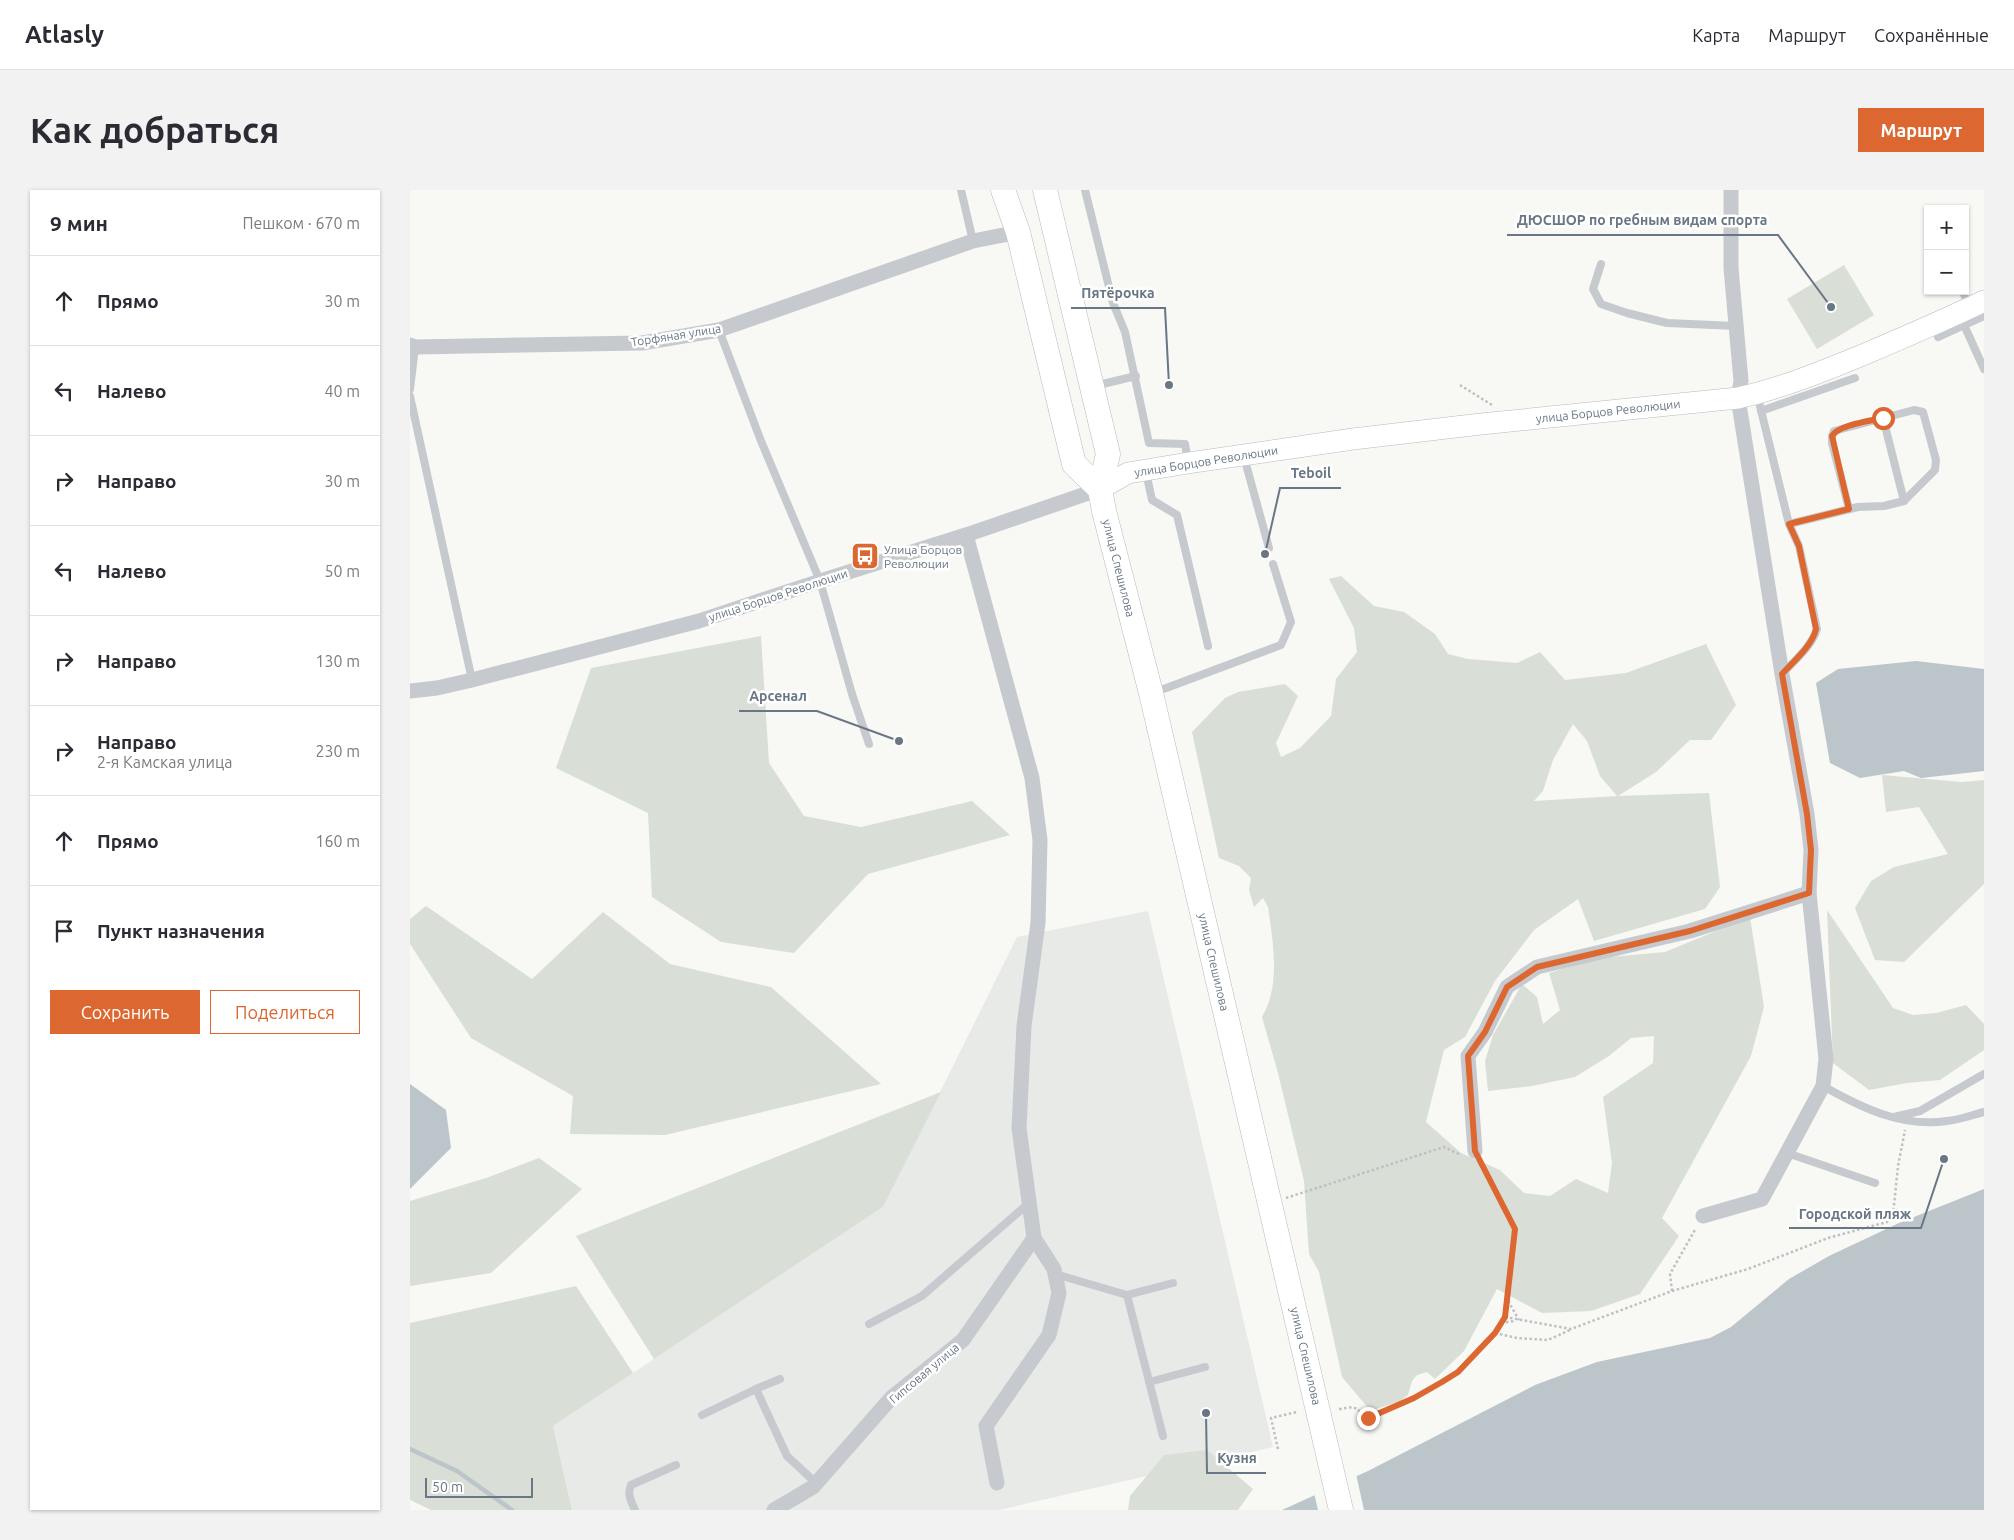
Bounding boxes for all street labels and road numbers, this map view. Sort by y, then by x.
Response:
street label: Торфяная улица [630,321,722,349]
street label: улица Борцов Революции [1535,397,1681,425]
street label: улица Борцов Революции [1133,443,1279,479]
street label: улица Спешилова [1101,518,1137,618]
street label: улица Борцов Революции [707,566,849,624]
street label: улица Спешилова [1196,912,1232,1012]
street label: улица Спешилова [1288,1306,1324,1406]
street label: Гипсовая улица [887,1340,961,1406]

